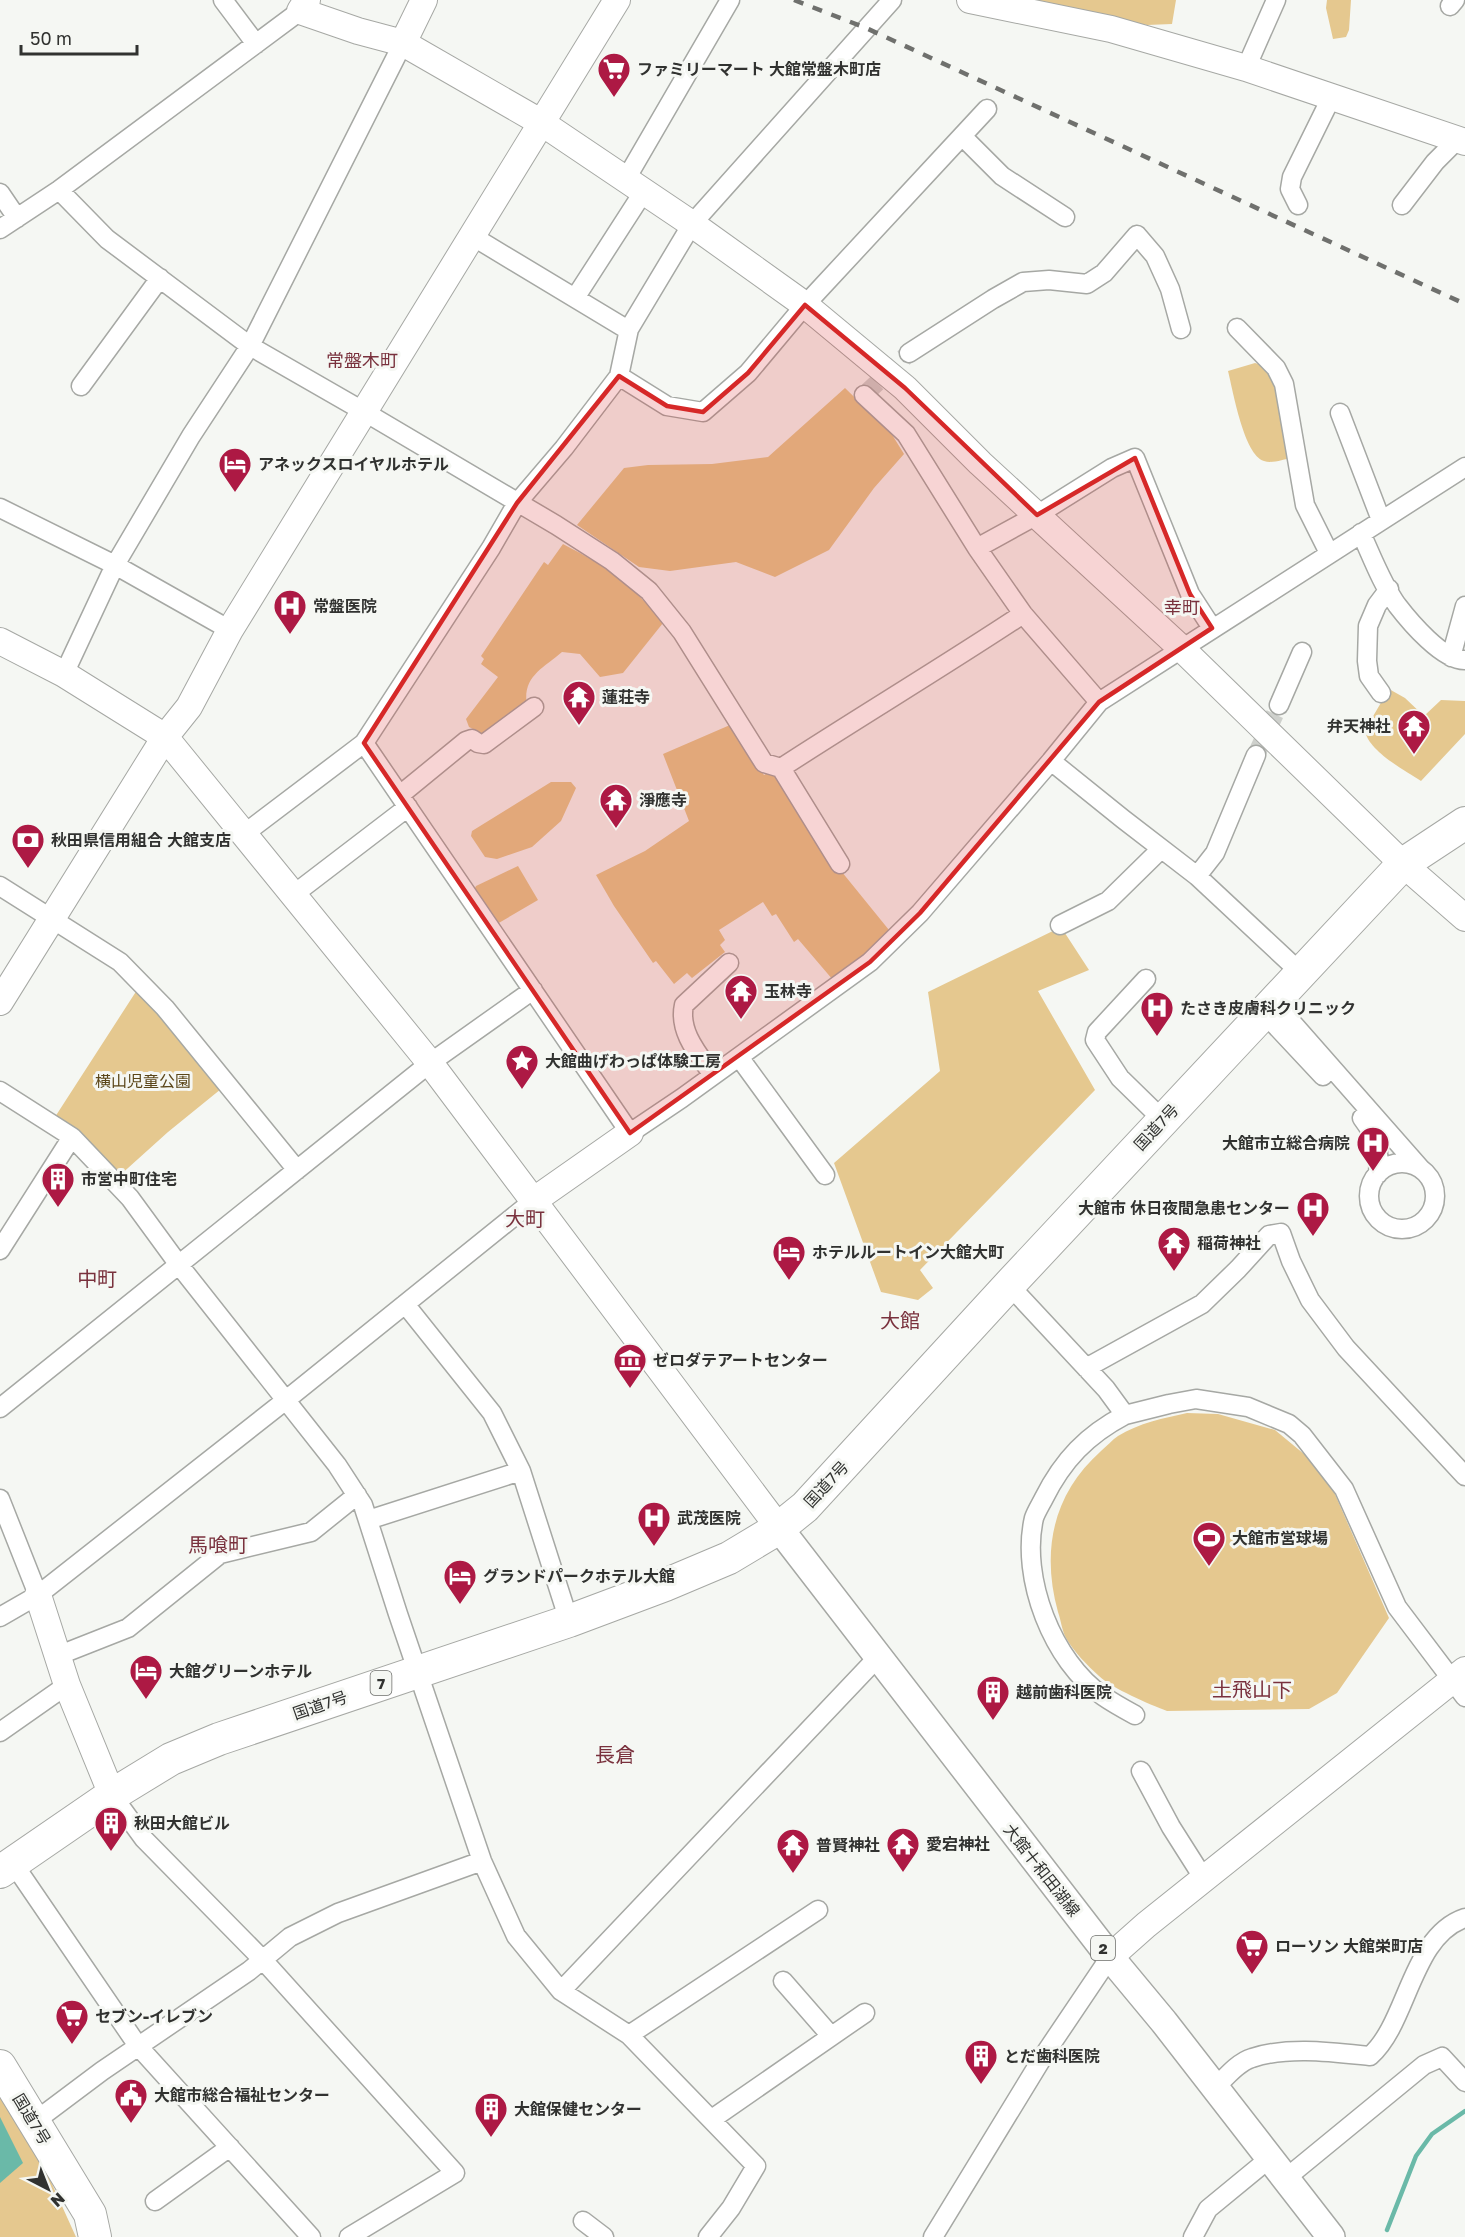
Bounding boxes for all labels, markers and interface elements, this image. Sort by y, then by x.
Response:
scale bar [21,18,136,56]
text: 50 m [30,27,72,49]
supermarket icon: ファミリーマート 大館常盤木町店 [596,51,632,98]
place label: ファミリーマート 大館常盤木町店 [637,59,881,79]
district label: 常盤木町 [326,349,398,371]
hotel icon: アネックスロイヤルホテル [217,446,253,493]
place label: アネックスロイヤルホテル [258,454,449,474]
hospital icon: 常盤医院 [272,588,308,635]
place label: 常盤医院 [313,596,377,616]
district label: 幸町 [1164,596,1200,618]
temple icon: 蓮荘寺 [561,679,597,726]
place label: 蓮荘寺 [602,687,650,707]
temple icon: 弁天神社 [1396,708,1432,755]
place label: 弁天神社 [1327,716,1391,736]
temple icon: 淨應寺 [598,782,634,829]
place label: 淨應寺 [639,790,687,810]
bank icon: 秋田県信用組合 大館支店 [10,822,46,869]
place label: 秋田県信用組合 大館支店 [51,830,231,850]
temple icon: 玉林寺 [723,973,759,1020]
place label: 玉林寺 [764,981,812,1001]
hospital icon: たさき皮膚科クリニック [1139,990,1175,1037]
place label: たさき皮膚科クリニック [1180,998,1356,1018]
place icon: 大館曲げわっぱ体験工房 [504,1043,540,1090]
place label: 大館曲げわっぱ体験工房 [545,1051,721,1071]
park label: 横山児童公園 [95,1071,191,1091]
street label: 国道7号 [1129,1100,1183,1154]
hospital icon: 大館市立総合病院 [1355,1125,1391,1172]
place label: 大館市立総合病院 [1222,1133,1350,1153]
building icon: 市営中町住宅 [40,1161,76,1208]
place label: 市営中町住宅 [81,1169,177,1189]
hospital icon: 大館市 休日夜間急患センター [1295,1190,1331,1237]
place label: 大館市 休日夜間急患センター [1078,1198,1290,1218]
district label: 大町 [505,1206,545,1230]
temple icon: 稲荷神社 [1156,1225,1192,1272]
place label: 稲荷神社 [1197,1233,1261,1253]
hotel icon: ホテルルートイン大館大町 [771,1234,807,1281]
place label: ホテルルートイン大館大町 [812,1242,1004,1262]
district label: 中町 [77,1266,117,1290]
district label: 大館 [880,1308,920,1332]
museum icon: ゼロダテアートセンター [612,1342,648,1389]
place label: ゼロダテアートセンター [653,1350,828,1370]
street label: 国道7号 [799,1457,853,1511]
hospital icon: 武茂医院 [636,1500,672,1547]
place label: 武茂医院 [677,1508,741,1528]
sports icon: 大館市営球場 [1191,1520,1227,1567]
place label: 大館市営球場 [1232,1528,1328,1548]
district label: 馬喰町 [188,1532,248,1556]
hotel icon: グランドパークホテル大館 [442,1558,478,1605]
place label: グランドパークホテル大館 [483,1566,675,1586]
hotel icon: 大館グリーンホテル [128,1653,164,1700]
place label: 大館グリーンホテル [169,1661,312,1681]
road number: 7 [370,1671,392,1695]
building icon: 越前歯科医院 [975,1674,1011,1721]
district label: 土飛山下 [1212,1677,1292,1701]
place label: 越前歯科医院 [1016,1682,1112,1702]
street label: 国道7号 [290,1686,350,1724]
district label: 長倉 [595,1742,635,1766]
building icon: 秋田大館ビル [93,1805,129,1852]
place label: 秋田大館ビル [134,1813,230,1833]
street label: 大館十和田湖線 [1000,1820,1084,1920]
temple icon: 愛宕神社 [885,1826,921,1873]
temple icon: 普賢神社 [775,1827,811,1874]
place label: 愛宕神社 [926,1834,990,1854]
place label: 普賢神社 [816,1835,880,1855]
supermarket icon: ローソン 大館栄町店 [1234,1928,1270,1975]
road number: 2 [1091,1936,1115,1960]
place label: ローソン 大館栄町店 [1275,1936,1423,1956]
supermarket icon: セブン-イレブン [54,1998,90,2045]
place label: セブン-イレブン [95,2006,213,2026]
building icon: とだ歯科医院 [963,2038,999,2085]
place label: とだ歯科医院 [1004,2046,1100,2066]
public building icon: 大館市総合福祉センター [113,2077,149,2124]
place label: 大館市総合福祉センター [154,2085,330,2105]
street label: 国道7号 [9,2090,55,2148]
building icon: 大館保健センター [473,2091,509,2138]
place label: 大館保健センター [514,2099,642,2119]
north arrow [18,2159,78,2219]
text: N [47,2189,69,2212]

